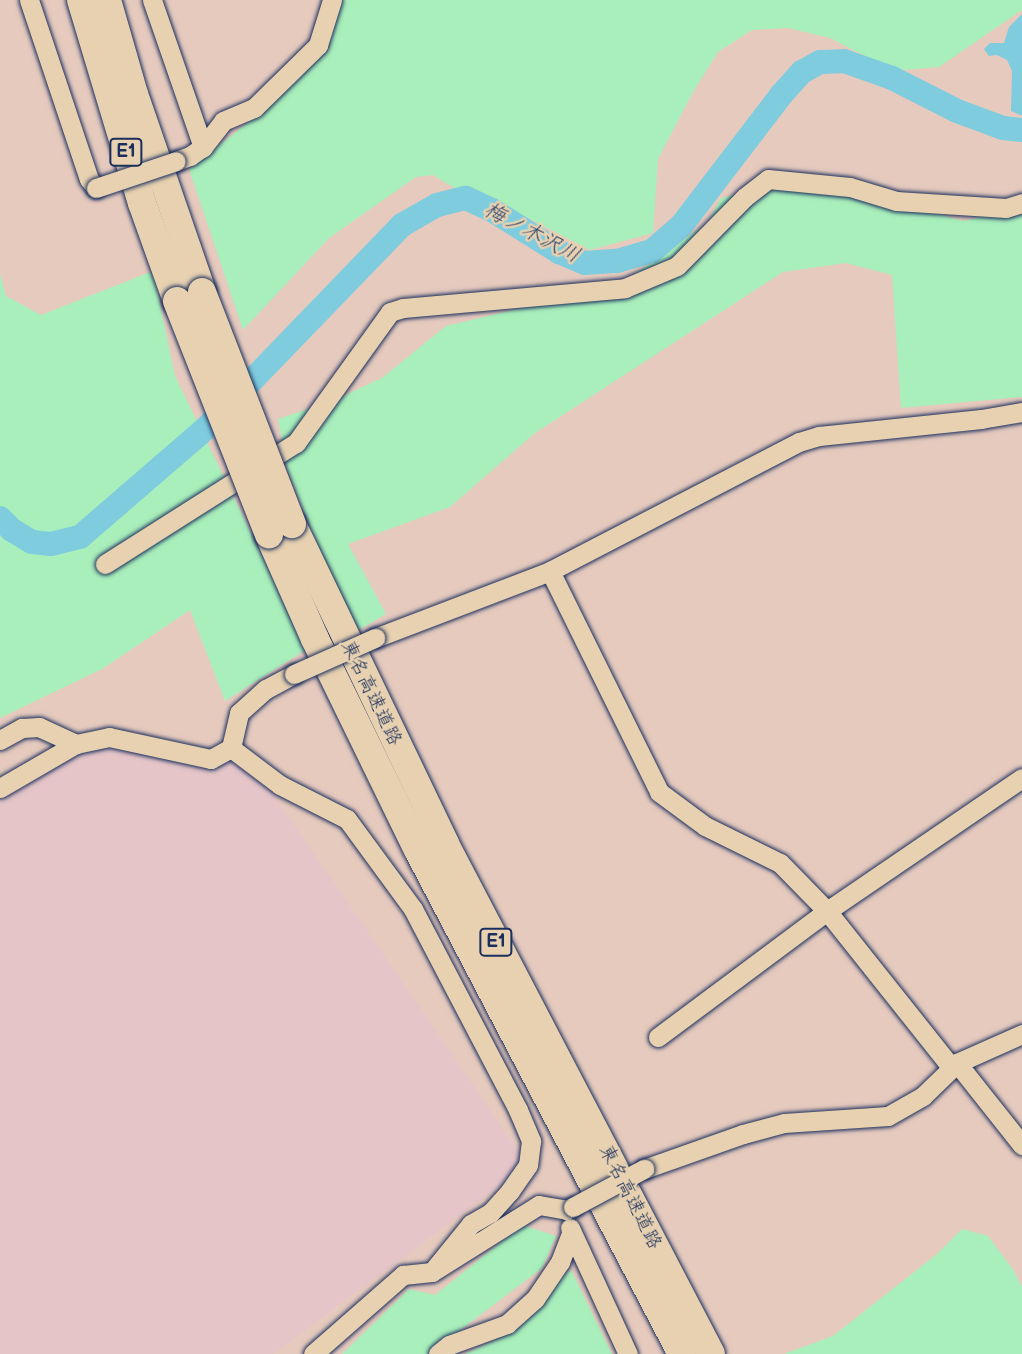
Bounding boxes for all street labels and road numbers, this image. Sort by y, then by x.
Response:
road number: E1 [108,138,144,167]
street label: 東名高速道路 [336,637,406,749]
road number: E1 [478,928,514,957]
street label: 東名高速道路 [594,1141,666,1253]

